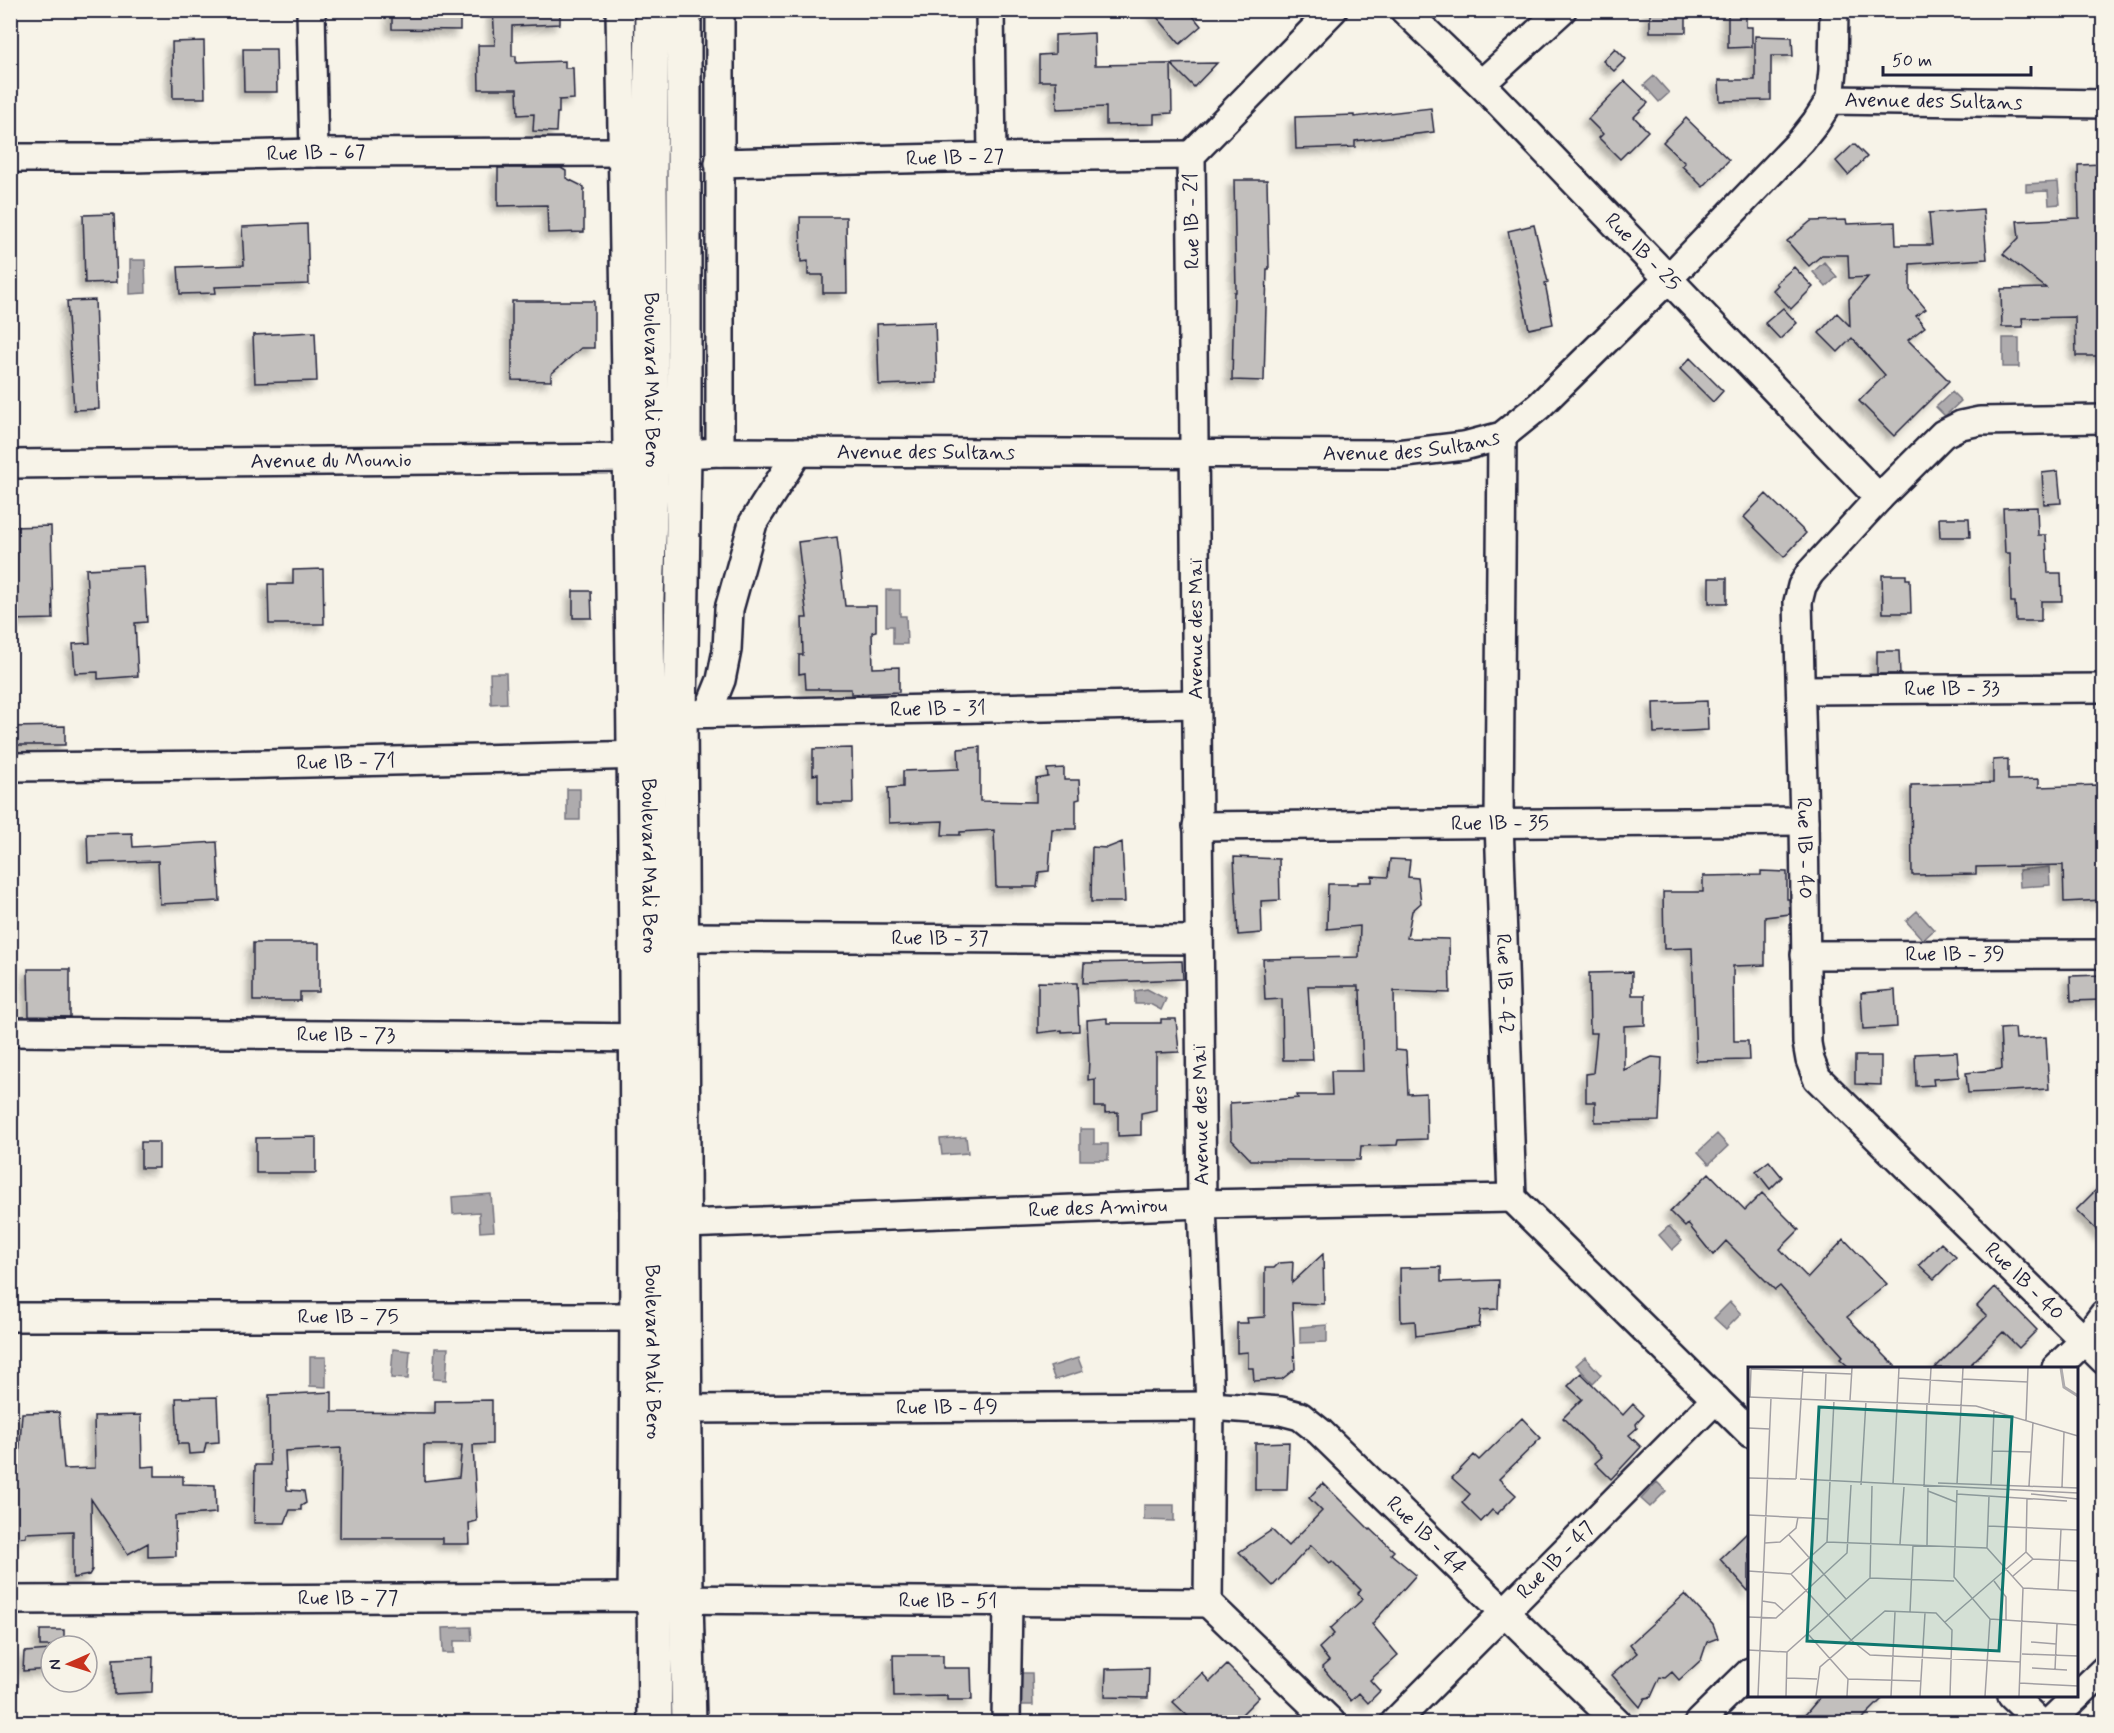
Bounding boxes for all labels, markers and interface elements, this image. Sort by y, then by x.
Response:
scale bar [1883,39,2032,77]
text: 50 m [1892,49,1932,73]
street label: Avenue des Sultans [1844,86,2023,117]
street label: Rue IB - 67 [266,139,365,168]
street label: Rue IB - 27 [906,143,1004,173]
street label: Rue IB - 21 [1177,172,1207,270]
street label: Rue IB - 25 [1598,207,1687,297]
street label: Boulevard Mali Bero [637,292,666,468]
street label: Avenue des Sultans [1323,423,1503,468]
street label: Avenue des Sultans [837,438,1015,467]
street label: Avenue du Mounio [250,446,412,476]
street label: Avenue des Maï [1182,558,1210,700]
street label: Rue IB - 33 [1904,675,2000,703]
street label: Rue IB - 31 [890,694,986,724]
street label: Rue IB - 71 [296,747,396,777]
street label: Boulevard Mali Bero [634,778,664,954]
street label: Rue IB - 40 [1789,797,1819,899]
street label: Rue IB - 35 [1451,809,1549,838]
street label: Rue IB - 37 [891,924,989,953]
street label: Rue IB - 42 [1489,933,1520,1035]
street label: Rue IB - 39 [1905,940,2005,969]
street label: Rue IB - 73 [296,1021,396,1050]
street label: Avenue des Maï [1186,1044,1216,1186]
street label: Rue des Amirou [1028,1191,1168,1225]
street label: Rue IB - 40 [1978,1236,2070,1327]
street label: Boulevard Mali Bero [638,1264,667,1440]
street label: Rue IB - 75 [297,1303,399,1331]
inset map [1748,1367,2078,1697]
street label: Rue IB - 49 [896,1393,998,1422]
street label: Rue IB - 44 [1380,1490,1473,1582]
street label: Rue IB - 47 [1511,1515,1601,1606]
street label: Rue IB - 77 [298,1584,398,1613]
street label: Rue IB - 51 [898,1587,997,1615]
north arrow [39,1634,99,1694]
text: N [45,1659,66,1671]

